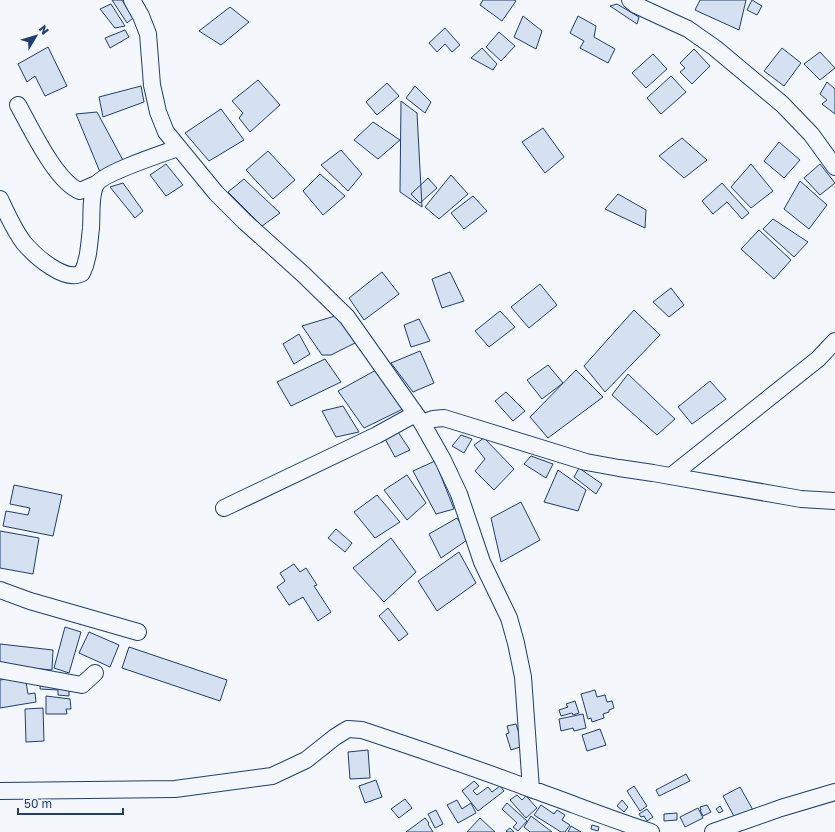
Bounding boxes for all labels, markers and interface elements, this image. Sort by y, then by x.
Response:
north arrow [16,16,56,56]
text: N [37,22,52,37]
scale bar [18,790,123,816]
text: 50 m [24,796,52,811]

